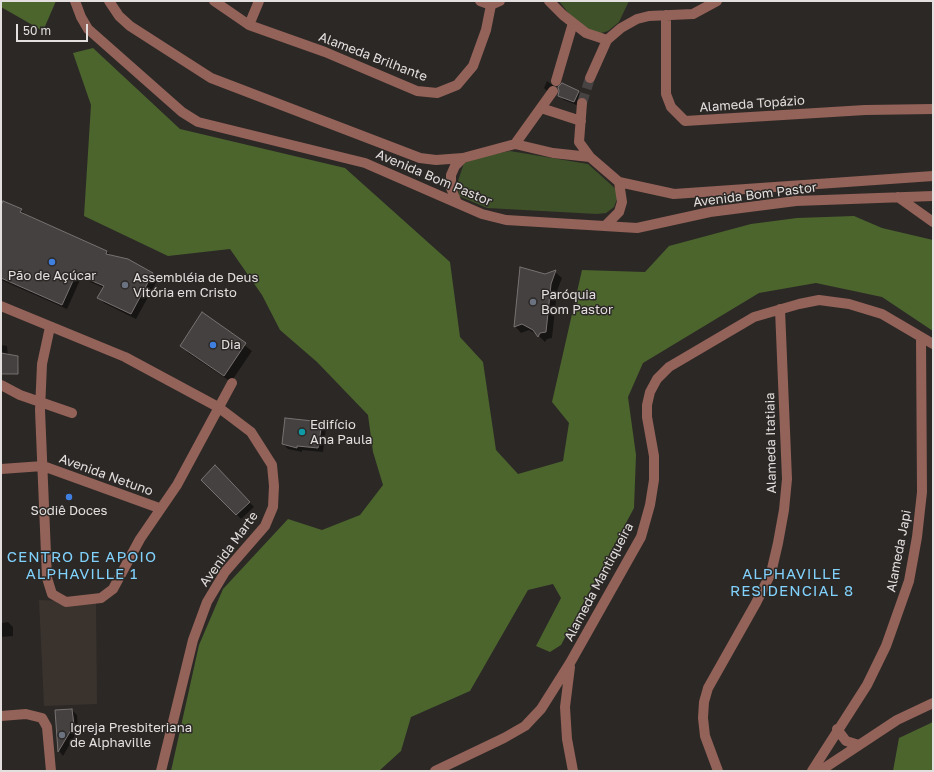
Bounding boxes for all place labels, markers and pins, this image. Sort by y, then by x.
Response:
marker: Pão de Açúcar [47,257,57,267]
place label: Pão de Açúcar [8,268,96,284]
place label: Assembléia de Deus Vitória em Cristo [133,270,258,301]
marker: Assembléia de Deus Vitória em Cristo [120,280,130,290]
place label: Paróquia Bom Pastor [541,287,613,318]
marker: Paróquia Bom Pastor [528,297,538,307]
place label: Dia [221,337,241,353]
marker: Dia [208,340,218,350]
place label: Edifício Ana Paula [310,417,372,448]
marker: Edifício Ana Paula [297,427,307,437]
marker: Sodiê Doces [64,492,74,502]
place label: Sodiê Doces [31,503,107,519]
place label: Igreja Presbiteriana de Alphaville [70,720,192,751]
marker: Igreja Presbiteriana de Alphaville [57,730,67,740]

